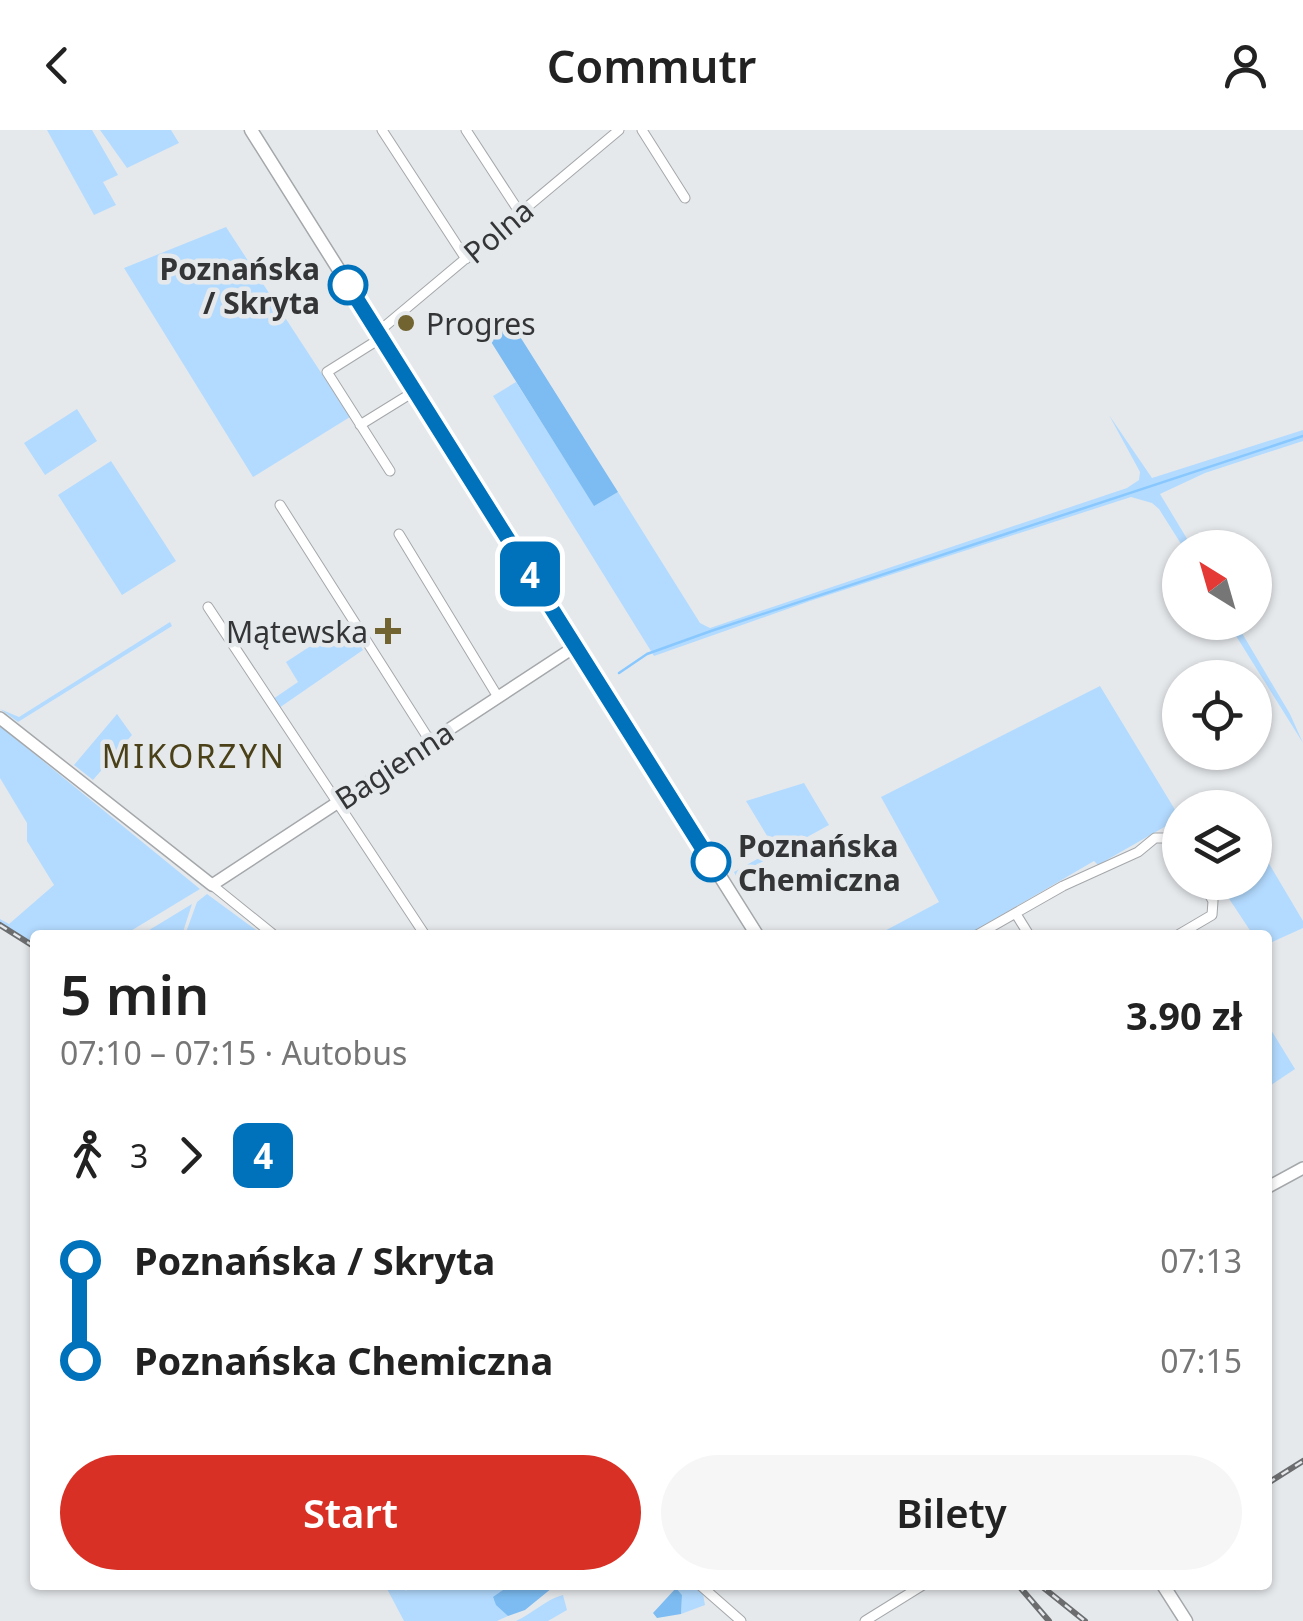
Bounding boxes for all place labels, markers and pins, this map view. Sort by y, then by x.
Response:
place label: Poznańska / Skryta [160,248,320,323]
marker: Poznańska / Skryta [329,266,367,304]
place label: Progres [426,303,536,344]
marker: Progres [395,312,417,334]
place label: Mątewska [226,611,368,652]
marker: Mątewska [377,620,399,642]
place label: Poznańska Chemiczna [738,825,901,900]
marker: Poznańska Chemiczna [692,843,730,881]

